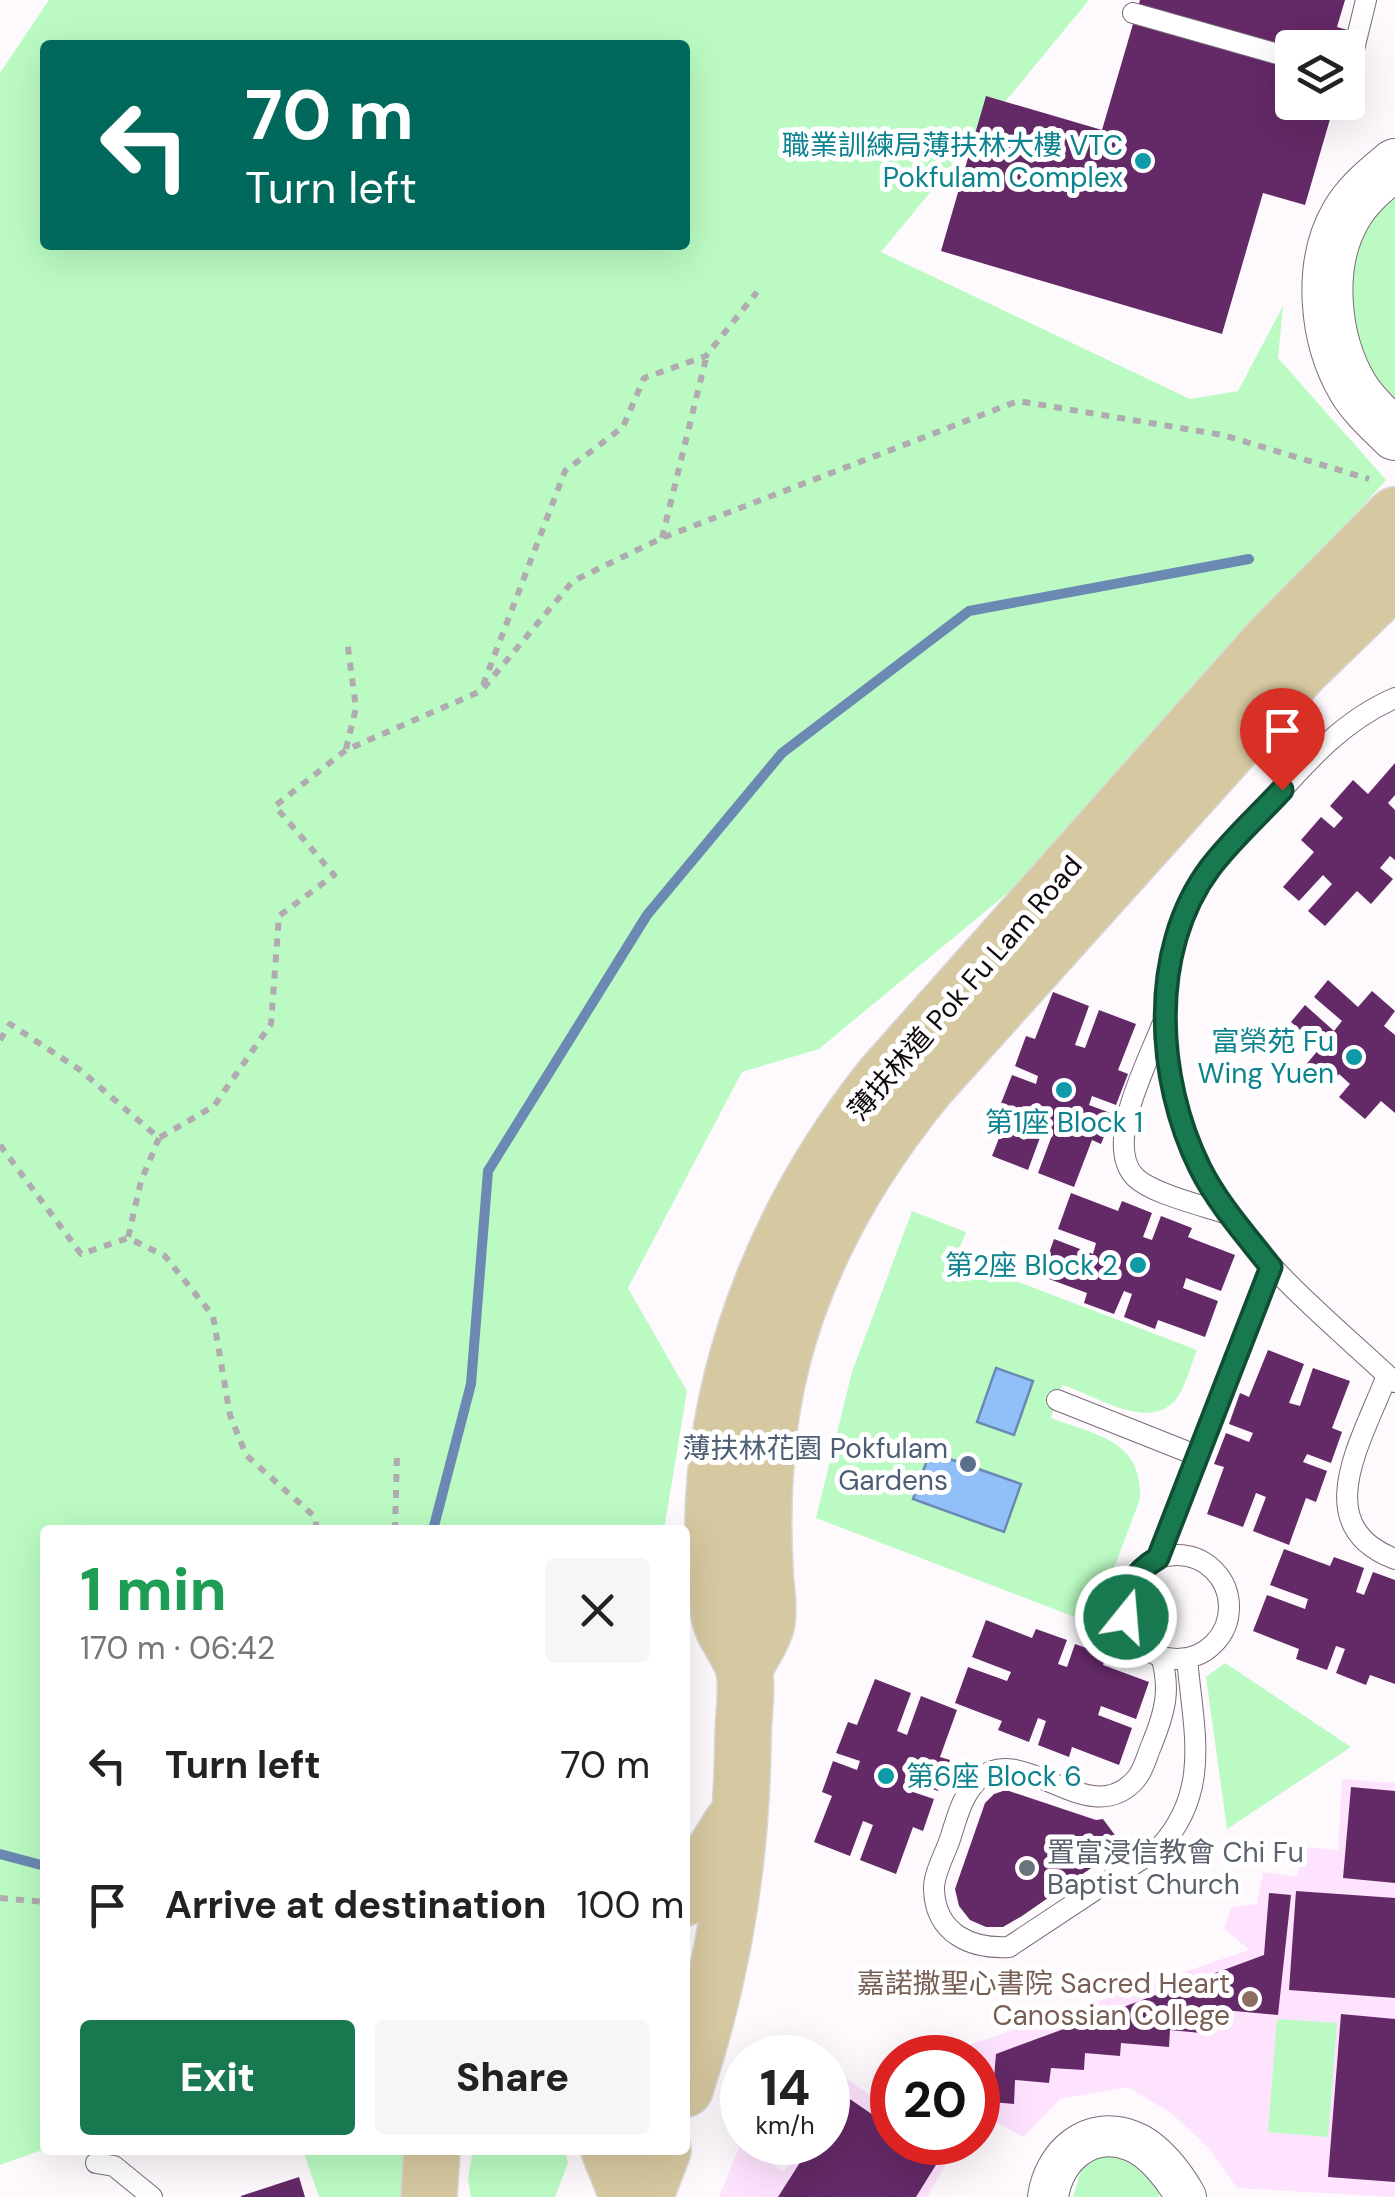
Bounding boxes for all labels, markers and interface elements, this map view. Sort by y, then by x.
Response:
map controls [1275,30,1365,120]
button: layers [1275,30,1365,120]
text: 70 m [245,70,414,161]
icon: left [80,80,210,210]
place label: 職業訓練局薄扶林大樓 VTC Pokfulam Complex [782,127,1123,196]
marker: 職業訓練局薄扶林大樓 VTC Pokfulam Complex [1132,150,1154,172]
text: Turn left [245,158,417,217]
pin [1240,688,1325,791]
icon: arrive [1255,703,1310,758]
street label: 薄扶林道 Pok Fu Lam Road [840,848,1090,1128]
place label: 富榮苑 Fu Wing Yuen [1198,1023,1334,1092]
marker: 富榮苑 Fu Wing Yuen [1343,1046,1365,1068]
marker: 第1座 Block 1 [1053,1079,1075,1101]
place label: 第1座 Block 1 [985,1104,1143,1141]
place label: 第2座 Block 2 [945,1247,1118,1284]
marker: 第2座 Block 2 [1127,1254,1149,1276]
place label: 薄扶林花園 Pokfulam Gardens [682,1430,948,1499]
marker: 薄扶林花園 Pokfulam Gardens [957,1453,979,1475]
text: 1 min [80,1550,227,1629]
button: close [545,1558,650,1663]
position arrow [1074,1565,1178,1669]
text: 170 m · 06:42 [80,1627,275,1669]
icon: left [80,1738,135,1793]
text: Turn left [165,1740,321,1790]
text: 70 m [560,1740,650,1790]
place label: 第6座 Block 6 [906,1758,1082,1795]
marker: 第6座 Block 6 [875,1765,897,1787]
place label: 置富浸信教會 Chi Fu Baptist Church [1047,1834,1304,1903]
marker: 置富浸信教會 Chi Fu Baptist Church [1016,1857,1038,1879]
icon: arrive [80,1878,135,1933]
text: Arrive at destination [165,1880,547,1930]
text: 100 m [577,1880,684,1930]
place label: 嘉諾撒聖心書院 Sacred Heart Canossian College [857,1965,1230,2034]
marker: 嘉諾撒聖心書院 Sacred Heart Canossian College [1239,1988,1261,2010]
button: Exit [80,2020,355,2135]
button: Share [375,2020,650,2135]
speed limit sign: 20 [870,2035,1000,2165]
text: 14 [760,2055,810,2121]
text: km/h [755,2109,815,2142]

